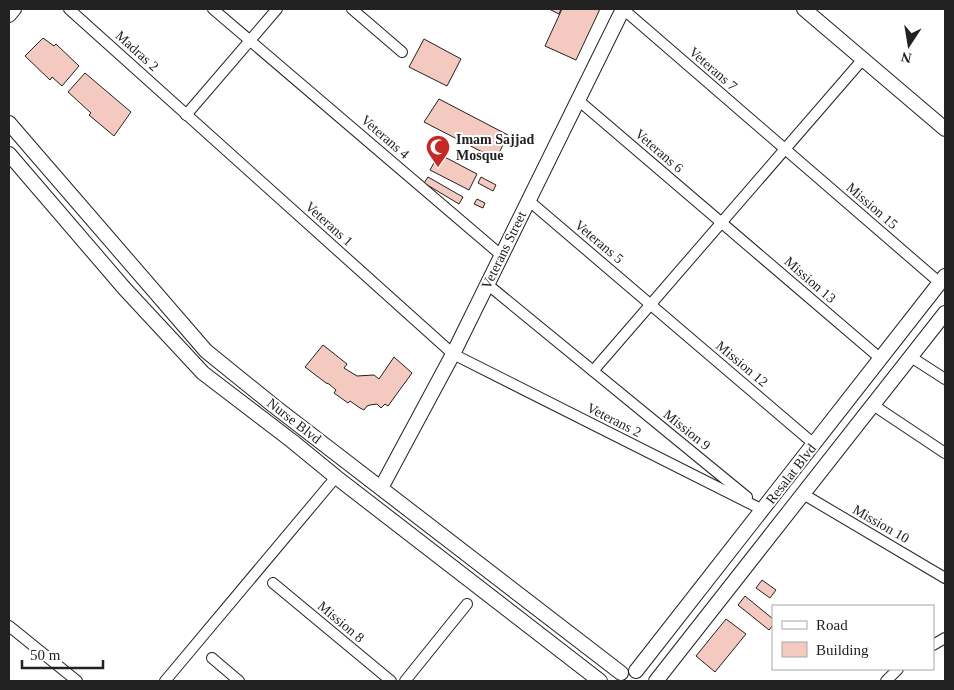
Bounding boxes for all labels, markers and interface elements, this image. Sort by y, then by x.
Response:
north arrow [884,20,934,70]
street label: Madras 2 [112,28,162,74]
street label: Veterans 7 [686,44,740,94]
text: N [900,49,913,66]
street label: Veterans 4 [358,112,412,162]
street label: Veterans 6 [632,126,686,176]
place label: Imam Sajjad Mosque [456,132,534,163]
mosque icon: Imam Sajjad Mosque [425,134,451,168]
street label: Mission 15 [843,180,901,232]
street label: Veterans 1 [302,199,356,249]
street label: Veterans Street [479,209,529,291]
street label: Veterans 5 [572,217,626,267]
street label: Mission 13 [781,254,839,306]
street label: Mission 12 [713,338,771,390]
street label: Nurse Blvd [264,395,324,447]
street label: Veterans 2 [584,400,644,440]
street label: Mission 9 [661,407,713,453]
street label: Resalat Blvd [763,441,819,507]
street label: Mission 10 [850,502,912,546]
street label: Mission 8 [315,598,367,646]
legend [772,605,934,670]
text: Road [816,617,848,633]
scale bar [22,638,104,670]
text: Building [816,642,869,658]
text: 50 m [30,647,61,663]

